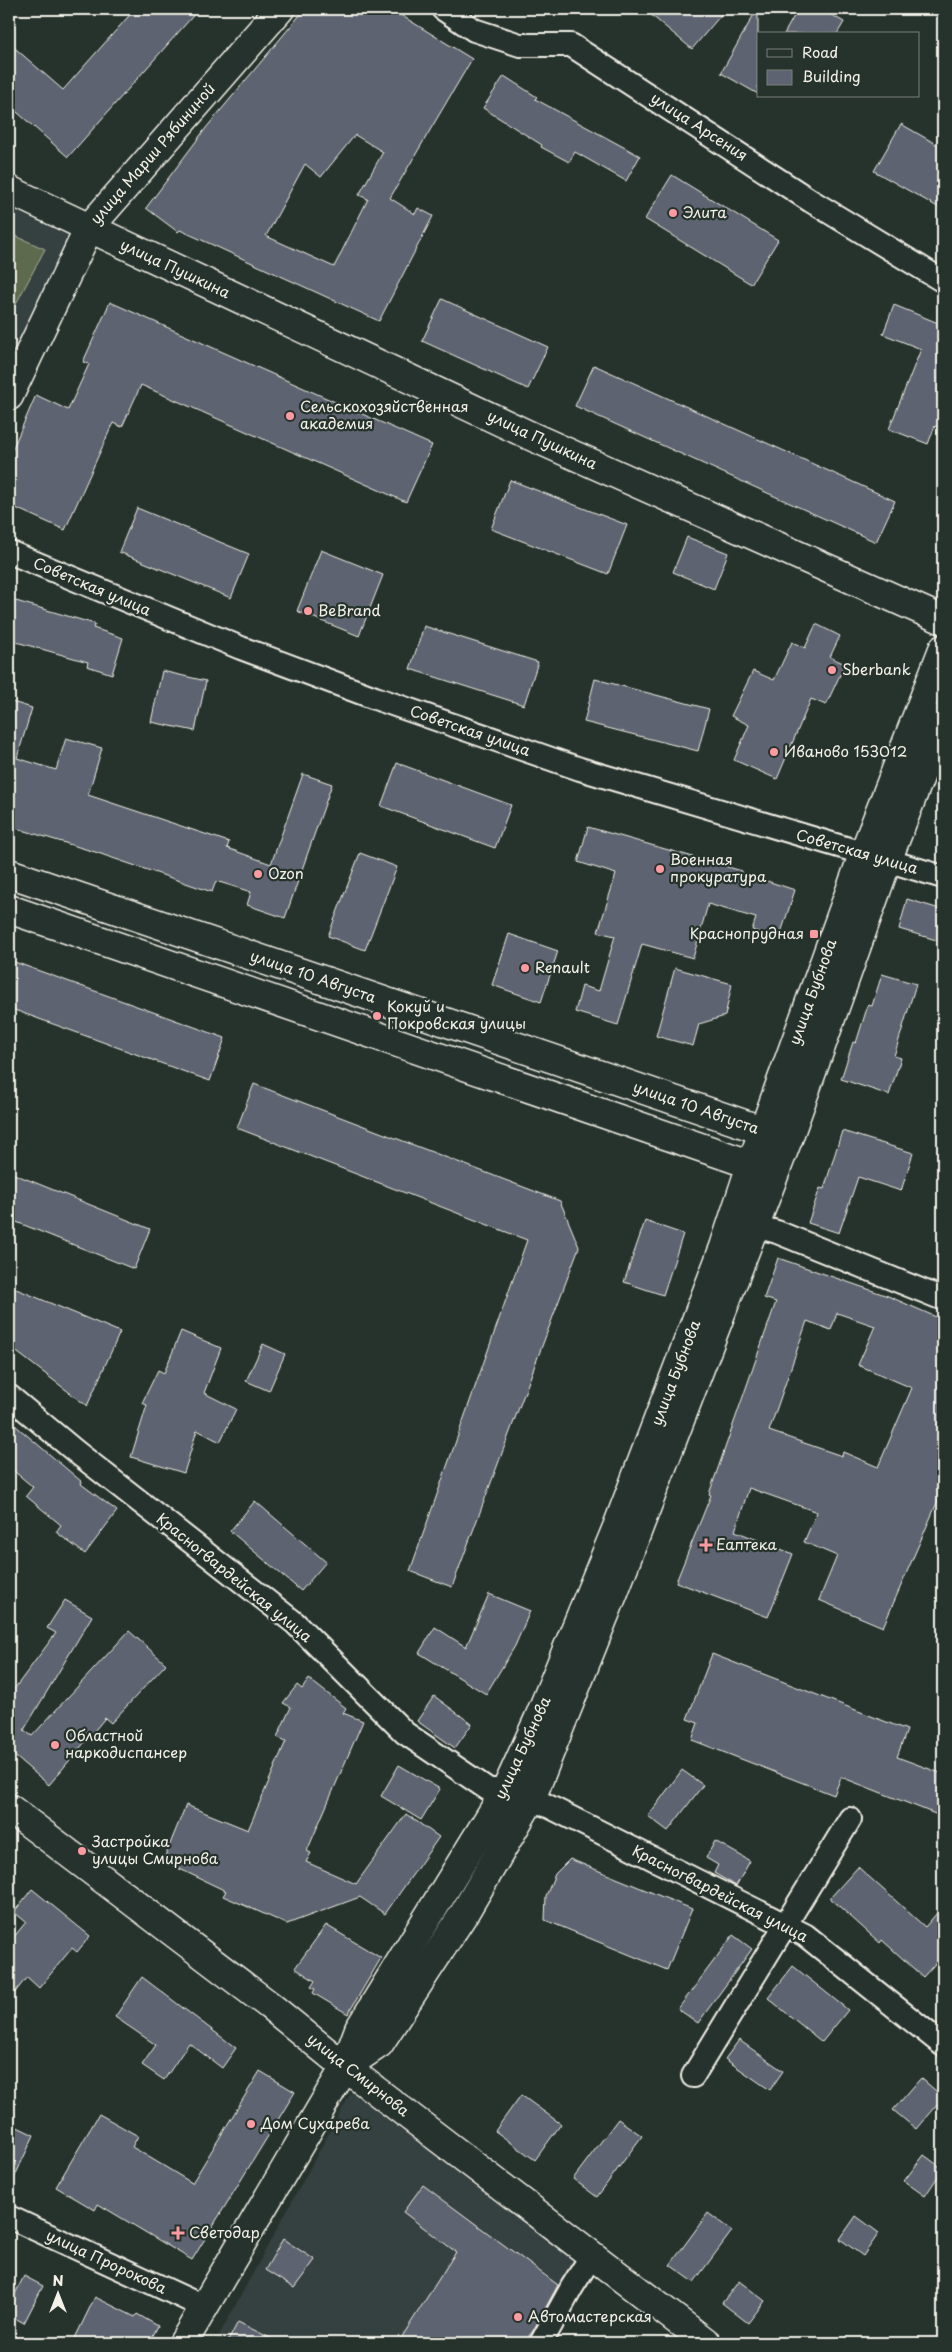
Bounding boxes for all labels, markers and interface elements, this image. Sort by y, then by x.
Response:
legend [757,32,920,98]
text: Road [802,40,838,63]
text: Building [802,64,861,87]
street label: улица Марии Рябининой [84,77,220,229]
street label: улица Арсения [647,86,753,166]
place label: Элита [683,200,727,223]
marker: Элита [667,207,679,219]
street label: улица Пушкина [117,232,235,303]
place label: Сельскохозяйственная академия [300,394,469,434]
street label: улица Пушкина [484,403,602,474]
marker: Сельскохозяйственная академия [284,410,296,422]
street label: Советская улица [30,550,156,621]
place label: BeBrand [318,598,381,621]
marker: BeBrand [302,605,314,617]
place label: Sberbank [842,657,911,680]
marker: Sberbank [826,664,838,676]
street label: Советская улица [407,698,534,761]
place label: Иваново 153012 [784,739,907,762]
marker: Иваново 153012 [768,746,780,758]
street label: Советская улица [794,822,922,879]
place label: Военная прокуратура [670,847,767,887]
place label: Ozon [268,861,304,884]
marker: Военная прокуратура [654,863,666,875]
marker: Ozon [252,868,264,880]
place label: Краснопрудная [690,921,804,944]
marker: Краснопрудная [808,928,820,940]
street label: улица Бубнова [782,935,842,1048]
street label: улица 10 Августа [247,943,380,1008]
place label: Renault [535,955,590,978]
marker: Renault [519,962,531,974]
place label: Кокуй и Покровская улицы [387,994,526,1034]
marker: Кокуй и Покровская улицы [371,1010,383,1022]
street label: улица 10 Августа [630,1074,763,1139]
street label: улица Бубнова [644,1316,705,1428]
street label: Красногвардейская улица [152,1507,318,1647]
place label: Еаптека [716,1532,778,1555]
marker: Еаптека [700,1539,712,1551]
street label: улица Бубнова [488,1692,556,1803]
place label: Областной наркодиспансер [65,1723,187,1763]
marker: Областной наркодиспансер [49,1739,61,1751]
place label: Застройка улицы Смирнова [91,1829,219,1869]
street label: Красногвардейская улица [629,1838,813,1947]
marker: Застройка улицы Смирнова [76,1845,88,1857]
street label: улица Смирнова [303,2026,416,2122]
place label: Дом Сухарева [260,2111,370,2134]
marker: Дом Сухарева [245,2118,257,2130]
place label: Светодар [189,2220,260,2243]
street label: улица Пророкова [43,2223,171,2299]
marker: Светодар [171,2226,185,2240]
north arrow [32,2270,82,2320]
text: N [52,2270,64,2291]
place label: Автомастерская [528,2304,652,2327]
marker: Автомастерская [512,2311,524,2323]

